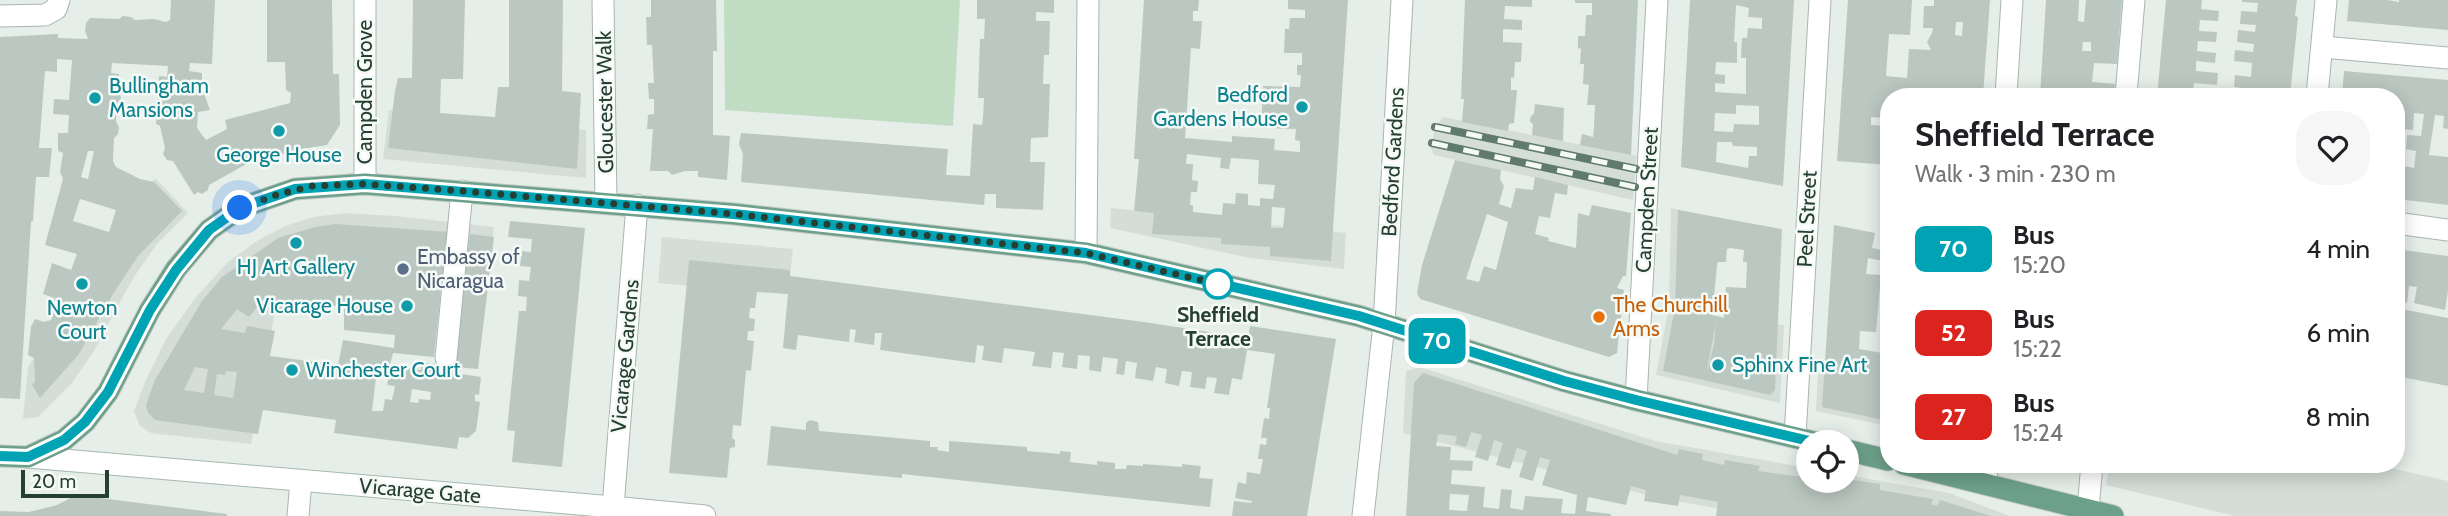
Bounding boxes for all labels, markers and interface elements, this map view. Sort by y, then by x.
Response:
street label: Campden Grove [352,19,377,164]
street label: Gloucester Walk [591,30,618,174]
place label: Bullingham Mansions [109,73,209,122]
place label: Bedford Gardens House [1153,82,1288,131]
street label: Bedford Gardens [1376,86,1409,237]
marker: Bullingham Mansions [87,90,103,106]
marker: Bedford Gardens House [1294,99,1310,115]
button: heart [2296,111,2370,185]
text: Sheffield Terrace [1915,114,2154,154]
marker: George House [271,123,287,139]
street label: Campden Street [1630,126,1663,274]
place label: George House [216,142,342,167]
text: Walk · 3 min · 230 m [1915,160,2116,188]
street label: Peel Street [1791,170,1822,268]
your location [222,190,257,225]
text: Bus [2013,219,2054,251]
text: 4 min [2306,233,2370,265]
text: 70 [1939,234,1968,263]
marker: HJ Art Gallery [288,235,304,251]
place label: Embassy of Nicaragua [417,244,520,293]
text: 15:20 [2013,251,2066,279]
place label: HJ Art Gallery [237,254,356,279]
marker: Embassy of Nicaragua [395,261,411,277]
marker: Sheffield Terrace [1203,269,1233,299]
marker: Newton Court [74,276,90,292]
street label: Vicarage Gardens [605,278,644,434]
place label: The Churchill Arms [1613,292,1728,341]
place label: Vicarage House [256,293,393,318]
place label: Newton Court [47,295,117,344]
marker: Vicarage House [399,298,415,314]
place label: Sheffield Terrace [1177,302,1259,351]
text: Bus [2013,303,2054,335]
marker: The Churchill Arms [1591,309,1607,325]
text: 6 min [2307,317,2370,349]
line badge: 70 [1406,318,1468,364]
text: 52 [1941,318,1966,347]
text: 70 [1423,326,1451,355]
text: 15:22 [2013,335,2062,363]
place label: Sphinx Fine Art [1732,352,1867,377]
place label: Winchester Court [306,357,460,382]
marker: Sphinx Fine Art [1710,357,1726,373]
marker: Winchester Court [284,362,300,378]
text: Bus [2013,387,2054,419]
text: 8 min [2306,401,2370,433]
text: 27 [1941,402,1966,431]
text: 15:24 [2013,419,2063,447]
map controls [1796,430,1859,493]
button: locate [1796,430,1859,493]
scale bar [21,467,108,499]
text: 20 m [32,470,76,493]
street label: Vicarage Gate [358,473,482,508]

